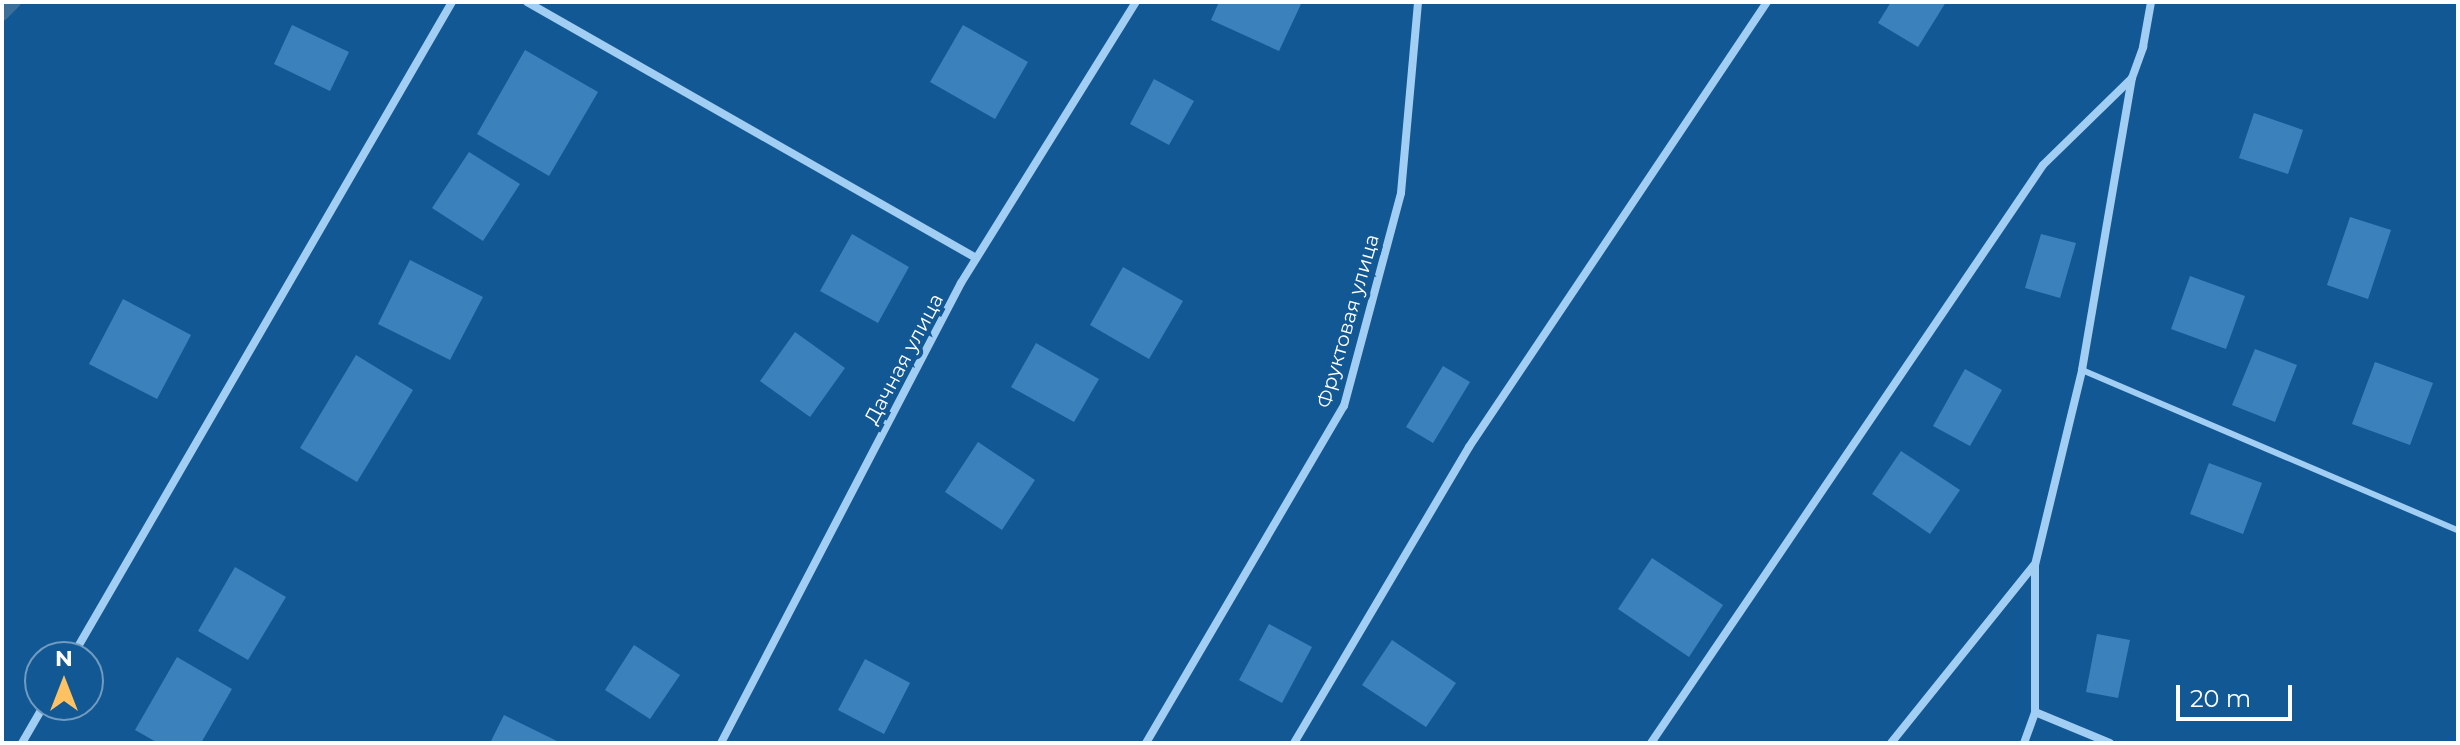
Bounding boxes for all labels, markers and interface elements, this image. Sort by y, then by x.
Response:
street label: Фруктовая улица [1312,231,1384,411]
street label: Дачная улица [859,290,949,428]
north arrow [24,641,104,721]
text: N [55,645,73,672]
scale bar [2180,669,2296,719]
text: 20 m [2190,684,2251,713]

